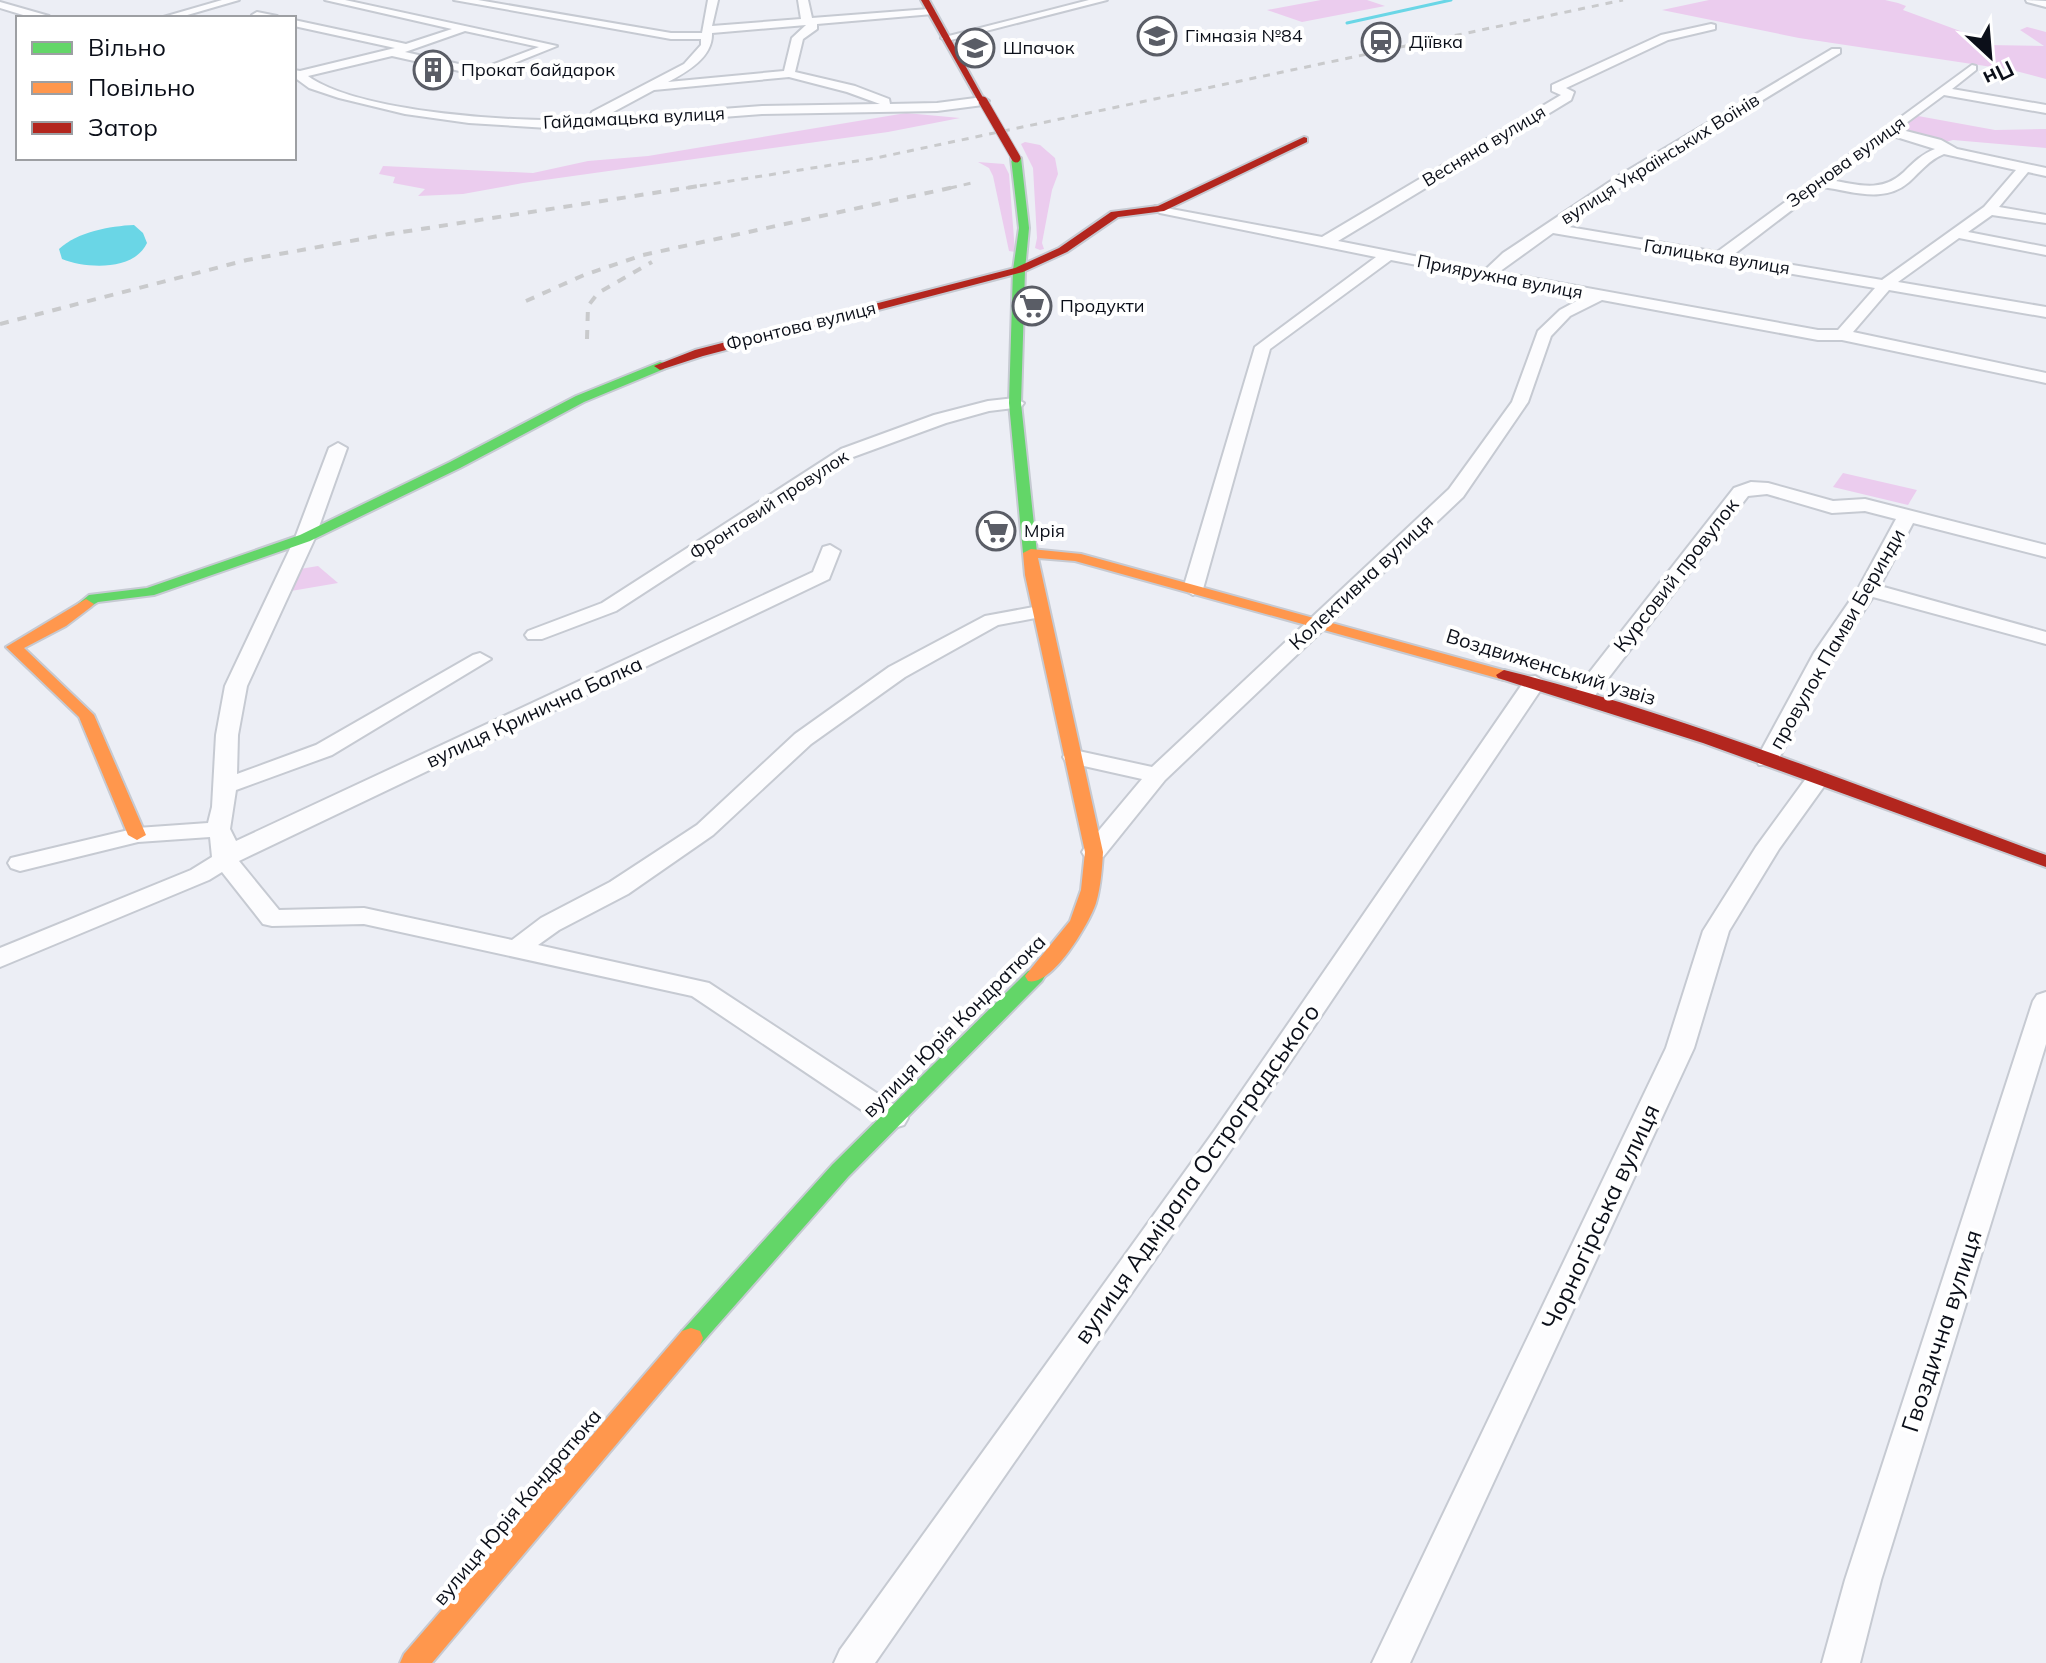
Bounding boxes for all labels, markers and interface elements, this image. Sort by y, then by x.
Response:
school or university icon: Гімназія №84 [1136,15,1178,57]
legend [16,16,296,160]
north arrow [1950,16,2030,96]
station icon: Діївка [1360,21,1402,63]
place label: Гімназія №84 [1185,24,1303,47]
school or university icon: Шпачок [954,27,996,69]
place label: Діївка [1409,30,1463,53]
text: Вільно [88,32,166,62]
place label: Шпачок [1003,36,1075,59]
building icon: Прокат байдарок [412,49,454,91]
text: Пн [1979,55,2019,93]
place label: Прокат байдарок [461,58,615,81]
text: Повільно [88,72,195,102]
street label: вулиця Українських Воїнів [1556,88,1763,229]
street label: Весняна вулиця [1418,100,1550,191]
street label: Гайдамацька вулиця [543,101,725,134]
street label: Зернова вулиця [1782,111,1910,212]
text: Затор [88,112,158,142]
street label: Галицька вулиця [1642,234,1792,279]
street label: Прияружна вулиця [1415,249,1585,304]
supermarket icon: Продукти [1011,285,1053,327]
place label: Продукти [1060,294,1144,317]
street label: Фронтова вулиця [724,296,878,355]
street label: Фронтовий провулок [685,444,853,565]
street label: Курсовий провулок [1608,492,1744,657]
street label: Колективна вулиця [1283,508,1438,655]
supermarket icon: Мрія [975,510,1017,552]
place label: Мрія [1024,519,1065,542]
street label: провулок Памви Беринди [1763,524,1910,753]
street label: Воздвиженський узвіз [1443,623,1659,710]
street label: вулиця Кринична Балка [422,650,646,773]
street label: вулиця Юрія Кондратюка [857,929,1050,1122]
street label: вулиця Адмірала Остроградського [1067,998,1326,1349]
street label: Чорногірська вулиця [1535,1099,1666,1334]
street label: Гвоздична вулиця [1894,1226,1988,1436]
street label: вулиця Юрія Кондратюка [427,1403,606,1610]

